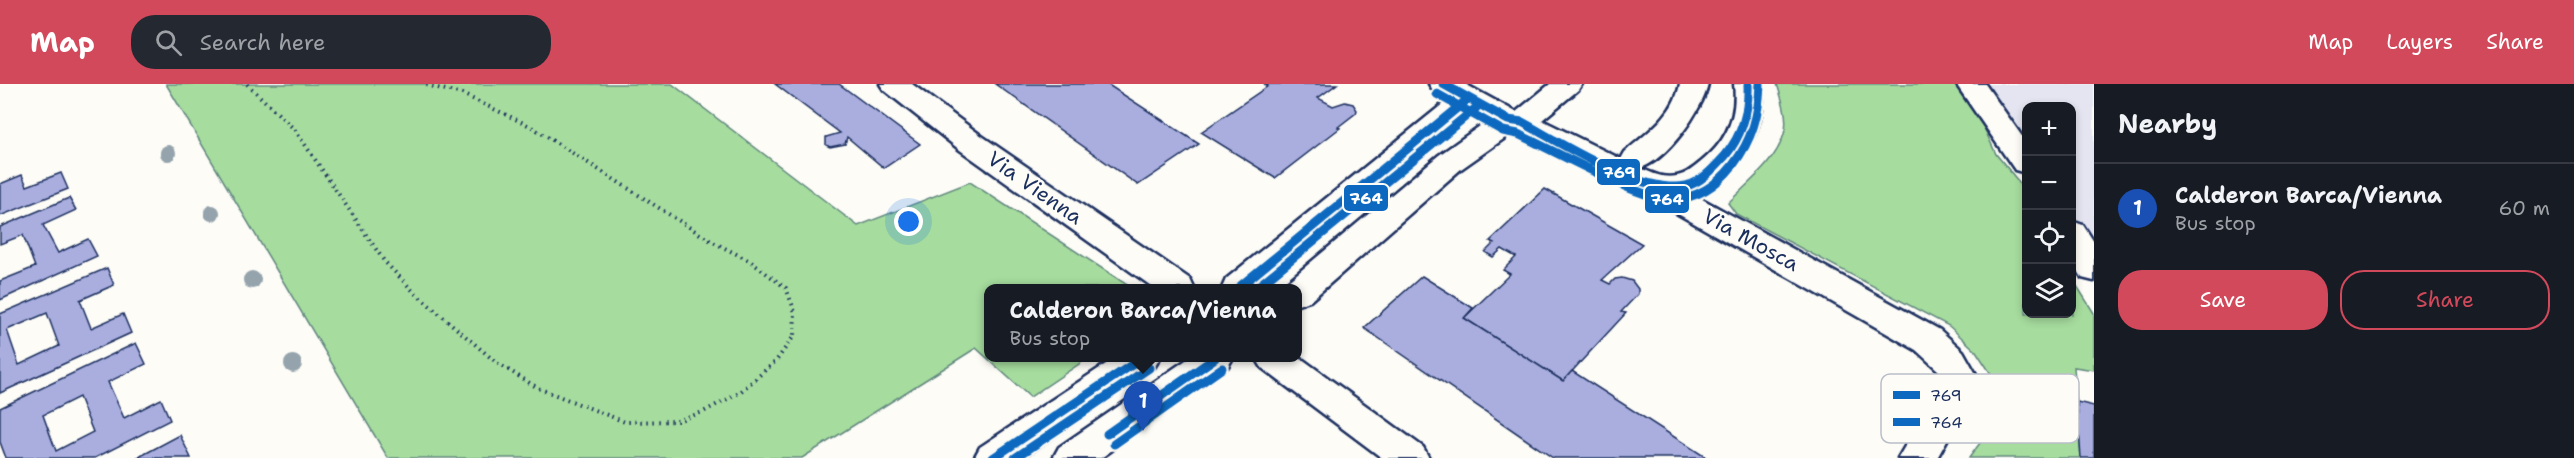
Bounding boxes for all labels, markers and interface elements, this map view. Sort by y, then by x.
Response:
search box [131,15,551,69]
text: Map [30,23,95,61]
icon: search [152,26,185,59]
text: Search here [200,28,325,57]
text: Map [2308,28,2353,56]
text: Layers [2386,28,2453,56]
text: Share [2486,28,2544,56]
map controls [2022,102,2076,318]
button: + [2022,102,2076,156]
text: Nearby [2118,106,2217,141]
street label: Via Vienna [982,145,1088,231]
button: − [2022,156,2076,210]
line badge: 769 [1596,158,1641,186]
text: 769 [1603,162,1635,183]
text: Calderon Barca/Vienna [2175,181,2442,210]
line badge: 764 [1343,184,1389,212]
line badge: 764 [1644,185,1690,214]
text: 764 [1349,188,1383,209]
text: 764 [1650,189,1684,210]
text: 1 [2133,195,2142,221]
text: 60 m [2498,195,2550,221]
street label: Via Mosca [1698,202,1804,278]
your location [894,207,923,236]
button: locate [2022,210,2076,264]
text: Bus stop [2175,210,2256,236]
button: layers [2022,264,2076,318]
button: Save [2118,270,2328,330]
button: Share [2340,270,2550,330]
popup [984,284,1302,362]
text: Calderon Barca/Vienna [1009,296,1277,325]
text: Bus stop [1009,325,1090,351]
legend [1881,374,2079,443]
pin: 1 [1124,382,1162,431]
text: 769 [1930,385,1962,406]
text: 764 [1930,412,1962,433]

